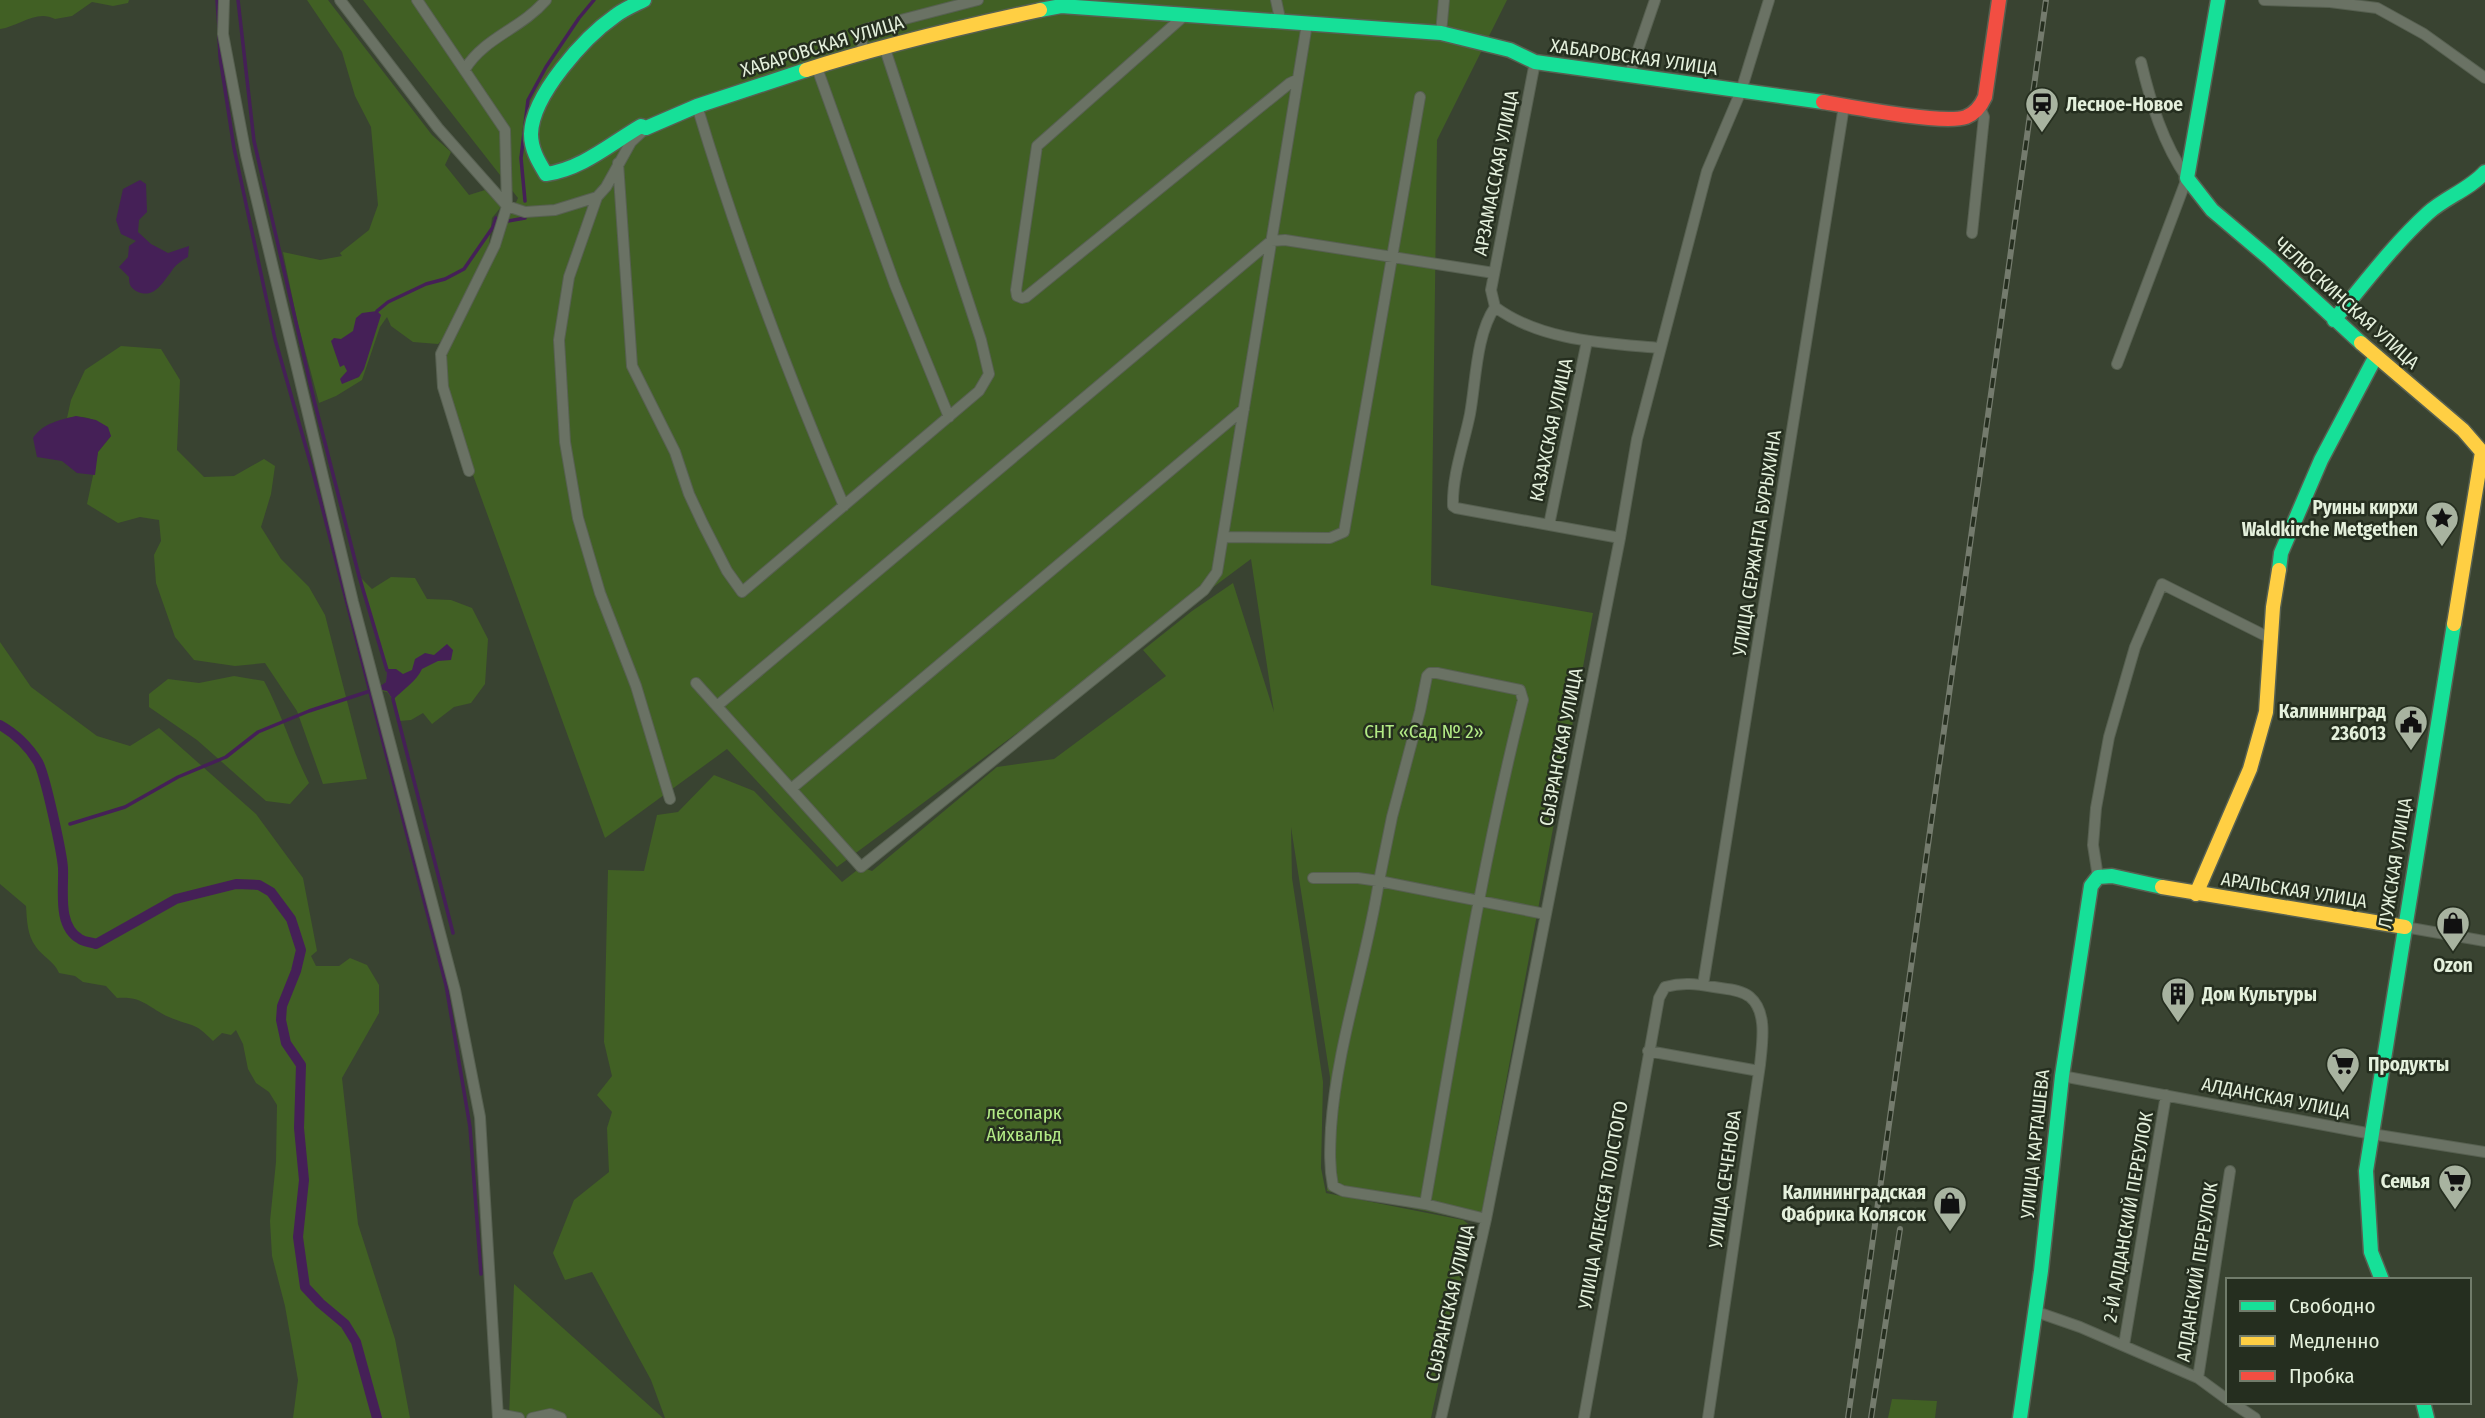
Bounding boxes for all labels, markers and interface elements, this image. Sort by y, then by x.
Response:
street label: ХАБАРОВСКАЯ УЛИЦА [738,10,906,82]
street label: ХАБАРОВСКАЯ УЛИЦА [1549,34,1719,80]
station icon: Лесное-Новое [2023,85,2061,134]
street label: АРЗАМАССКАЯ УЛИЦА [1469,88,1523,258]
place label: Лесное-Новое [2066,93,2183,116]
street label: ЧЕЛЮСКИНСКАЯ УЛИЦА [2270,232,2424,374]
street label: КАЗАХСКАЯ УЛИЦА [1525,356,1577,504]
street label: УЛИЦА СЕРЖАНТА БУРЫХИНА [1728,428,1786,659]
place label: Руины кирхи Waldkirche Metgethen [2242,496,2418,541]
place icon: Руины кирхи Waldkirche Metgethen [2423,499,2461,548]
street label: СЫЗРАНСКАЯ УЛИЦА [1534,666,1588,828]
place label: Калининград 236013 [2279,700,2386,745]
public building icon: Калининград 236013 [2392,703,2430,752]
park label: СНТ «Сад № 2» [1364,720,1484,743]
street label: ЛУЖСКАЯ УЛИЦА [2373,796,2417,930]
street label: АРАЛЬСКАЯ УЛИЦА [2219,867,2369,913]
shop icon: Ozon [2434,904,2472,953]
place label: Ozon [2433,954,2473,977]
building icon: Дом Культуры [2159,975,2197,1024]
place label: Дом Культуры [2201,983,2317,1006]
supermarket icon: Продукты [2324,1045,2362,1094]
place label: Продукты [2368,1053,2449,1076]
street label: УЛИЦА КАРТАШЕВА [2016,1068,2054,1221]
street label: АЛДАНСКАЯ УЛИЦА [2200,1072,2352,1124]
street label: УЛИЦА АЛЕКСЕЯ ТОЛСТОГО [1573,1099,1633,1312]
park label: лесопарк Айхвальд [986,1101,1062,1146]
street label: УЛИЦА СЕЧЕНОВА [1704,1109,1746,1250]
street label: 2-Й АЛДАНСКИЙ ПЕРЕУЛОК [2098,1110,2158,1324]
supermarket icon: Семья [2436,1162,2474,1211]
place label: Семья [2381,1170,2430,1193]
street label: АЛДАНСКИЙ ПЕРЕУЛОК [2171,1180,2223,1364]
place label: Калининградская Фабрика Колясок [1782,1181,1926,1226]
shop icon: Калининградская Фабрика Колясок [1931,1184,1969,1233]
street label: СЫЗРАНСКАЯ УЛИЦА [1421,1222,1479,1384]
legend [2226,1278,2471,1404]
text: Свободно [2289,1293,2375,1319]
text: Медленно [2289,1328,2379,1354]
text: Пробка [2289,1363,2355,1389]

